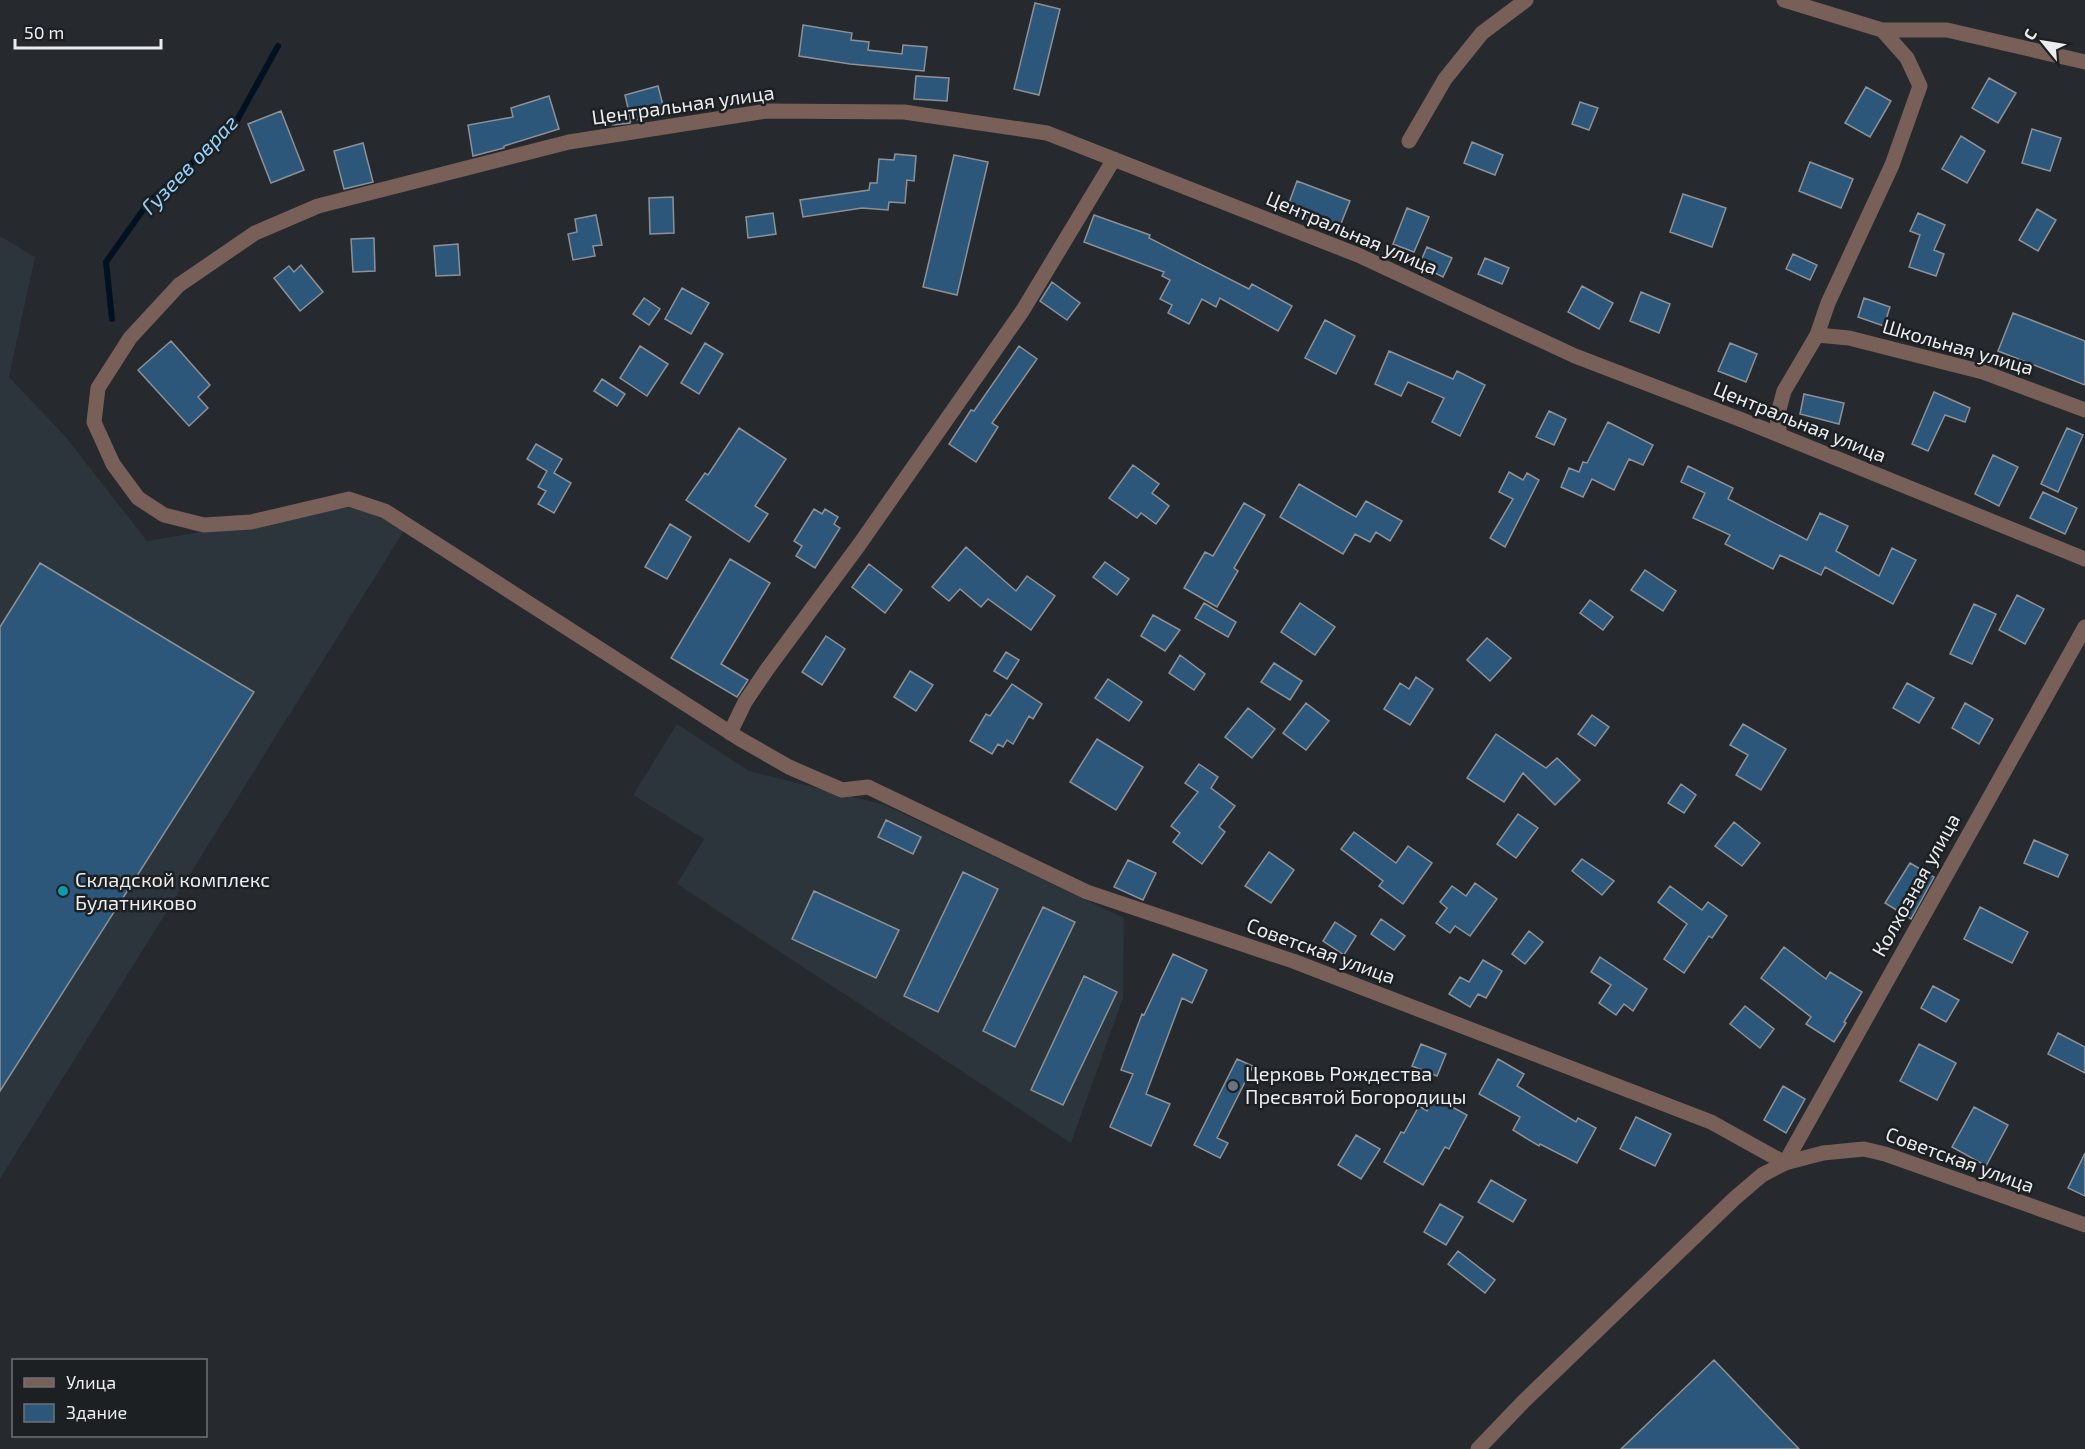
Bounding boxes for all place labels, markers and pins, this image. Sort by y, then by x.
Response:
place label: Складской комплекс Булатниково [75,867,270,915]
marker: Складской комплекс Булатниково [56,884,70,898]
place label: Церковь Рождества Пресвятой Богородицы [1245,1061,1466,1108]
marker: Церковь Рождества Пресвятой Богородицы [1226,1079,1240,1093]

